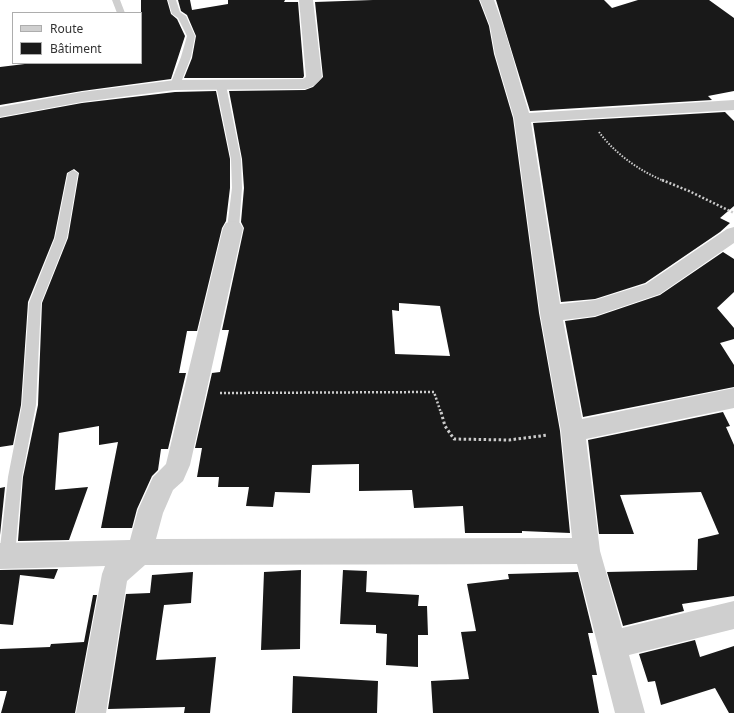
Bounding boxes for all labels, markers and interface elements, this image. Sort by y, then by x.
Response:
legend [12,12,142,64]
text: Route [50,20,83,37]
text: Bâtiment [50,40,102,57]

